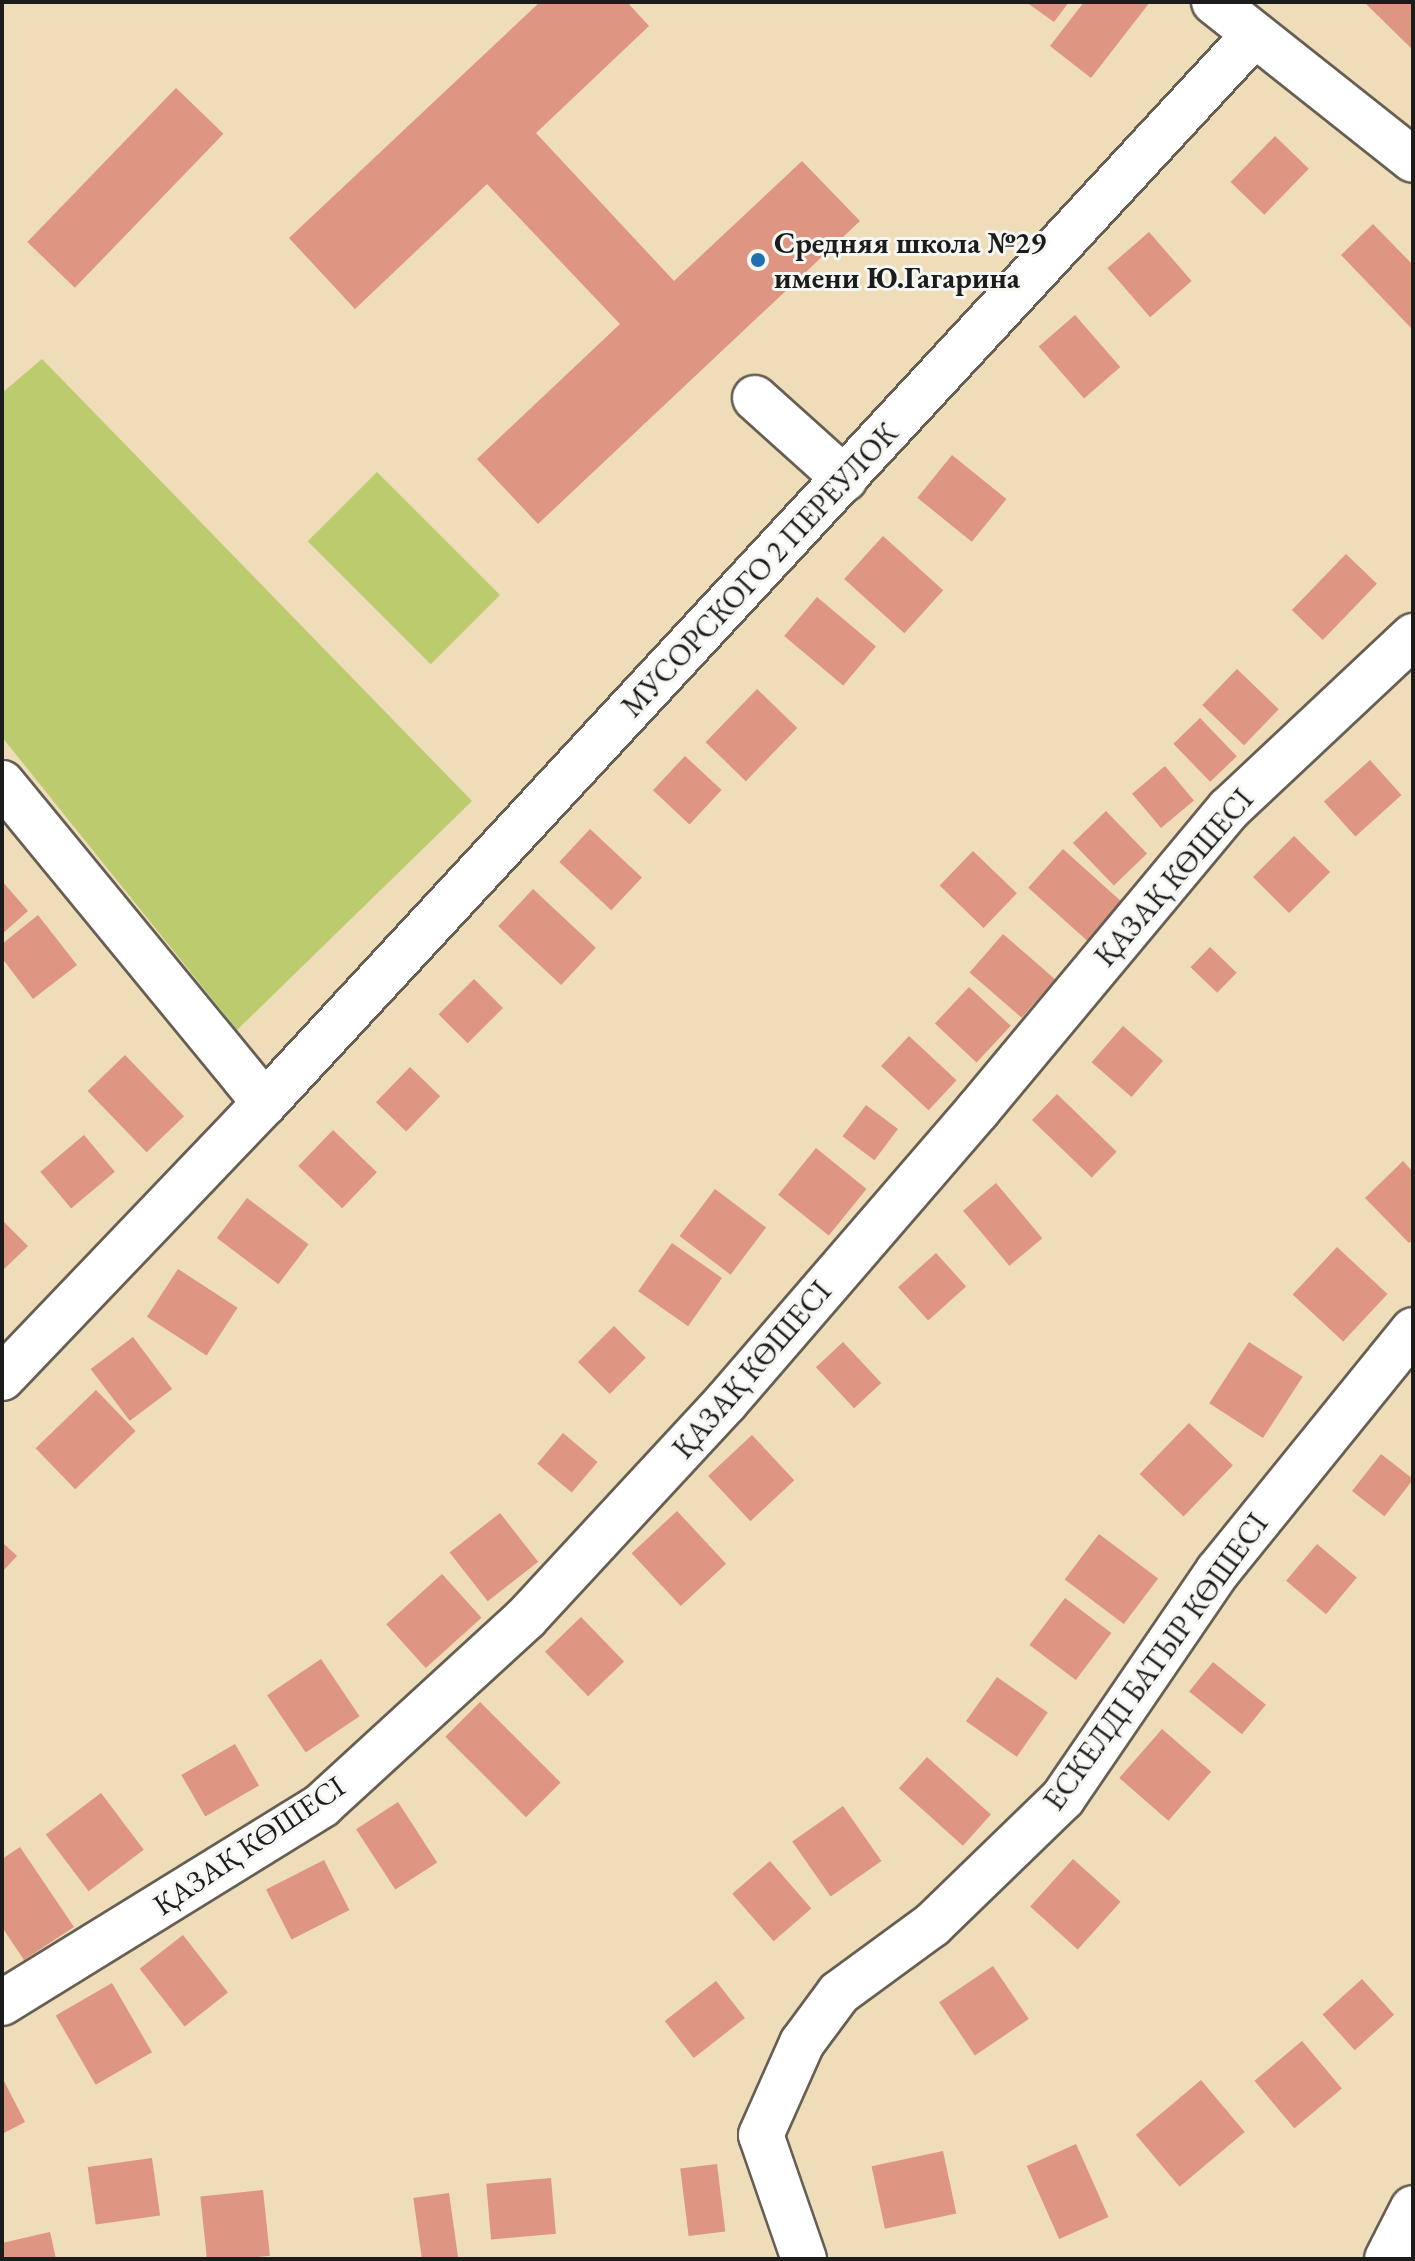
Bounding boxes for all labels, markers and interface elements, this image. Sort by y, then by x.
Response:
place label: Средняя школа №29 имени Ю.Гагарина [774,225,1046,296]
marker: Средняя школа №29 имени Ю.Гагарина [749,251,767,269]
street label: МУСОРСКОГО 2 ПЕРЕУЛОК [614,415,906,725]
street label: ҚАЗАҚ КӨШЕСІ [1087,782,1261,974]
street label: ҚАЗАҚ КӨШЕСІ [665,1274,839,1466]
street label: ЕСКЕЛДІ БАТЫР КӨШЕСІ [1036,1507,1276,1817]
street label: ҚАЗАҚ КӨШЕСІ [146,1769,352,1923]

